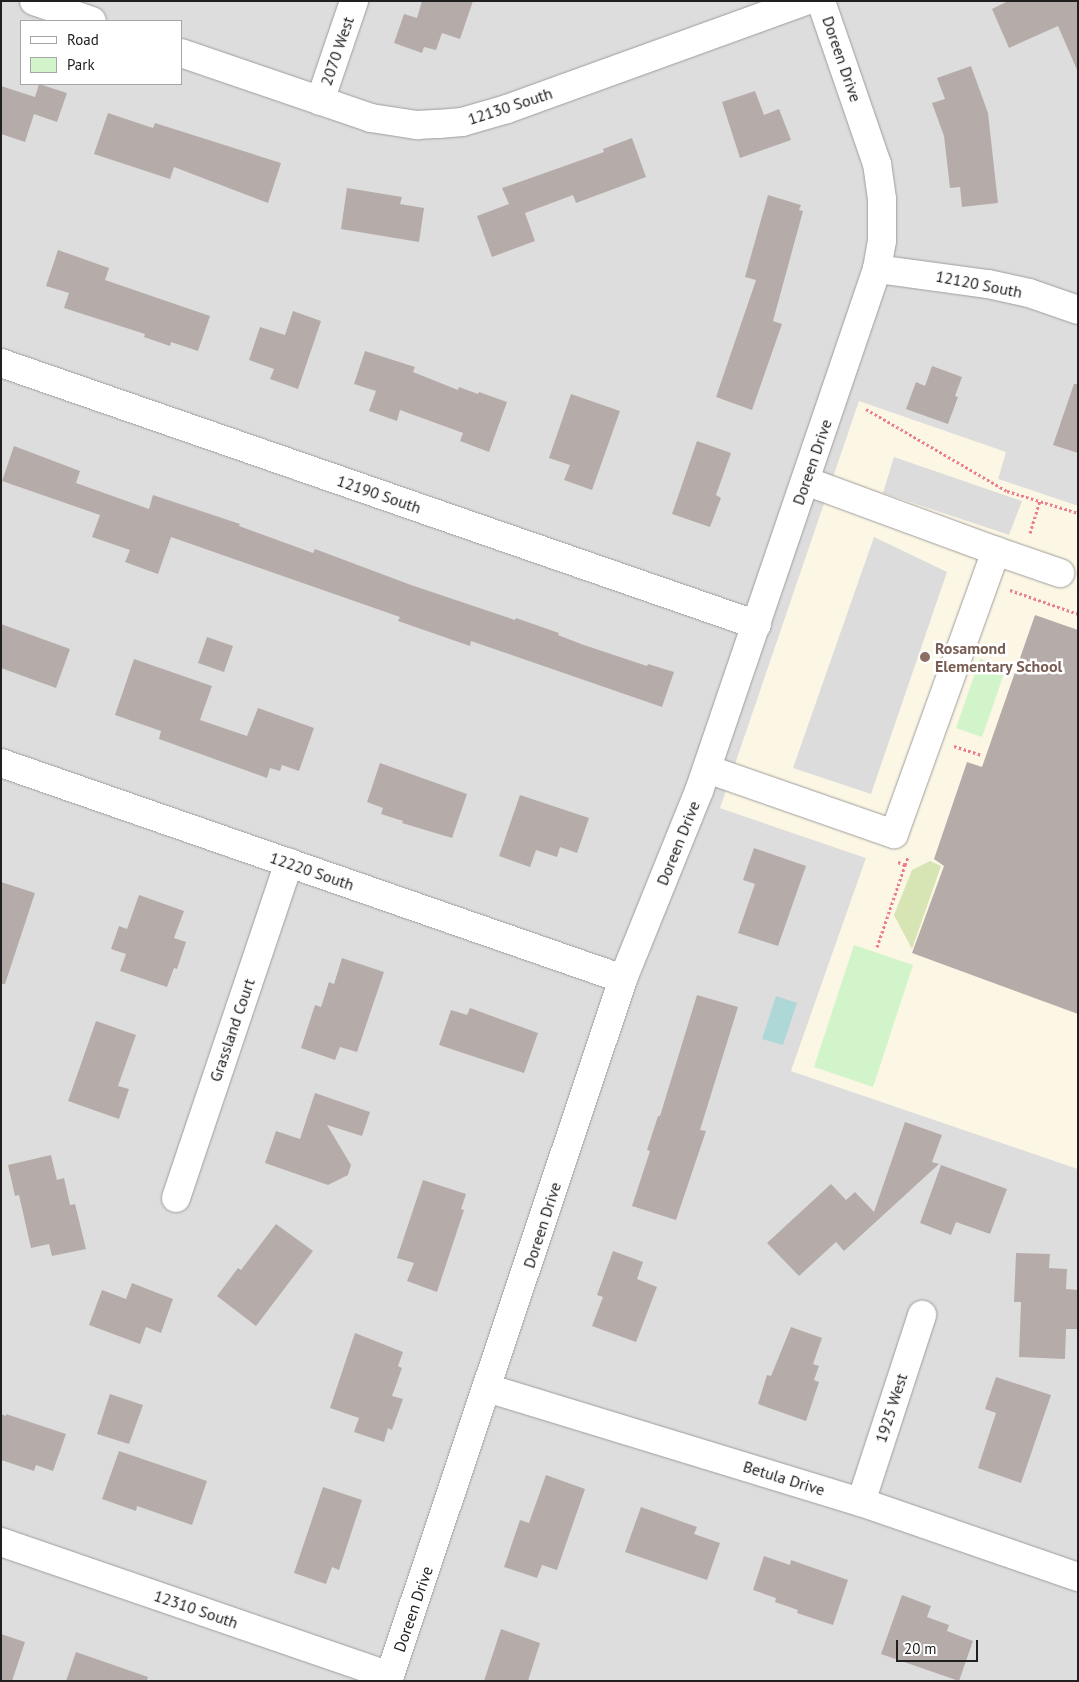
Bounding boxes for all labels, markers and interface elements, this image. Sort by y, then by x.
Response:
street label: 2070 West [316,14,358,88]
street label: Doreen Drive [818,14,866,104]
legend [20,20,182,85]
text: Road [67,30,99,49]
text: Park [67,55,95,74]
street label: 12130 South [465,83,555,129]
street label: 12120 South [934,266,1024,302]
street label: Doreen Drive [788,417,836,507]
street label: 12190 South [334,471,424,517]
place label: Rosamond Elementary School [935,638,1063,676]
marker: Rosamond Elementary School [919,651,931,663]
street label: Doreen Drive [652,798,704,888]
street label: 12220 South [267,848,357,894]
street label: Grassland Court [205,976,259,1084]
street label: Doreen Drive [519,1180,565,1270]
street label: 1925 West [871,1371,911,1445]
street label: Betula Drive [741,1457,827,1499]
street label: Doreen Drive [389,1564,437,1654]
street label: 12310 South [151,1586,241,1632]
scale bar [899,1630,982,1662]
text: 20 m [904,1639,937,1658]

